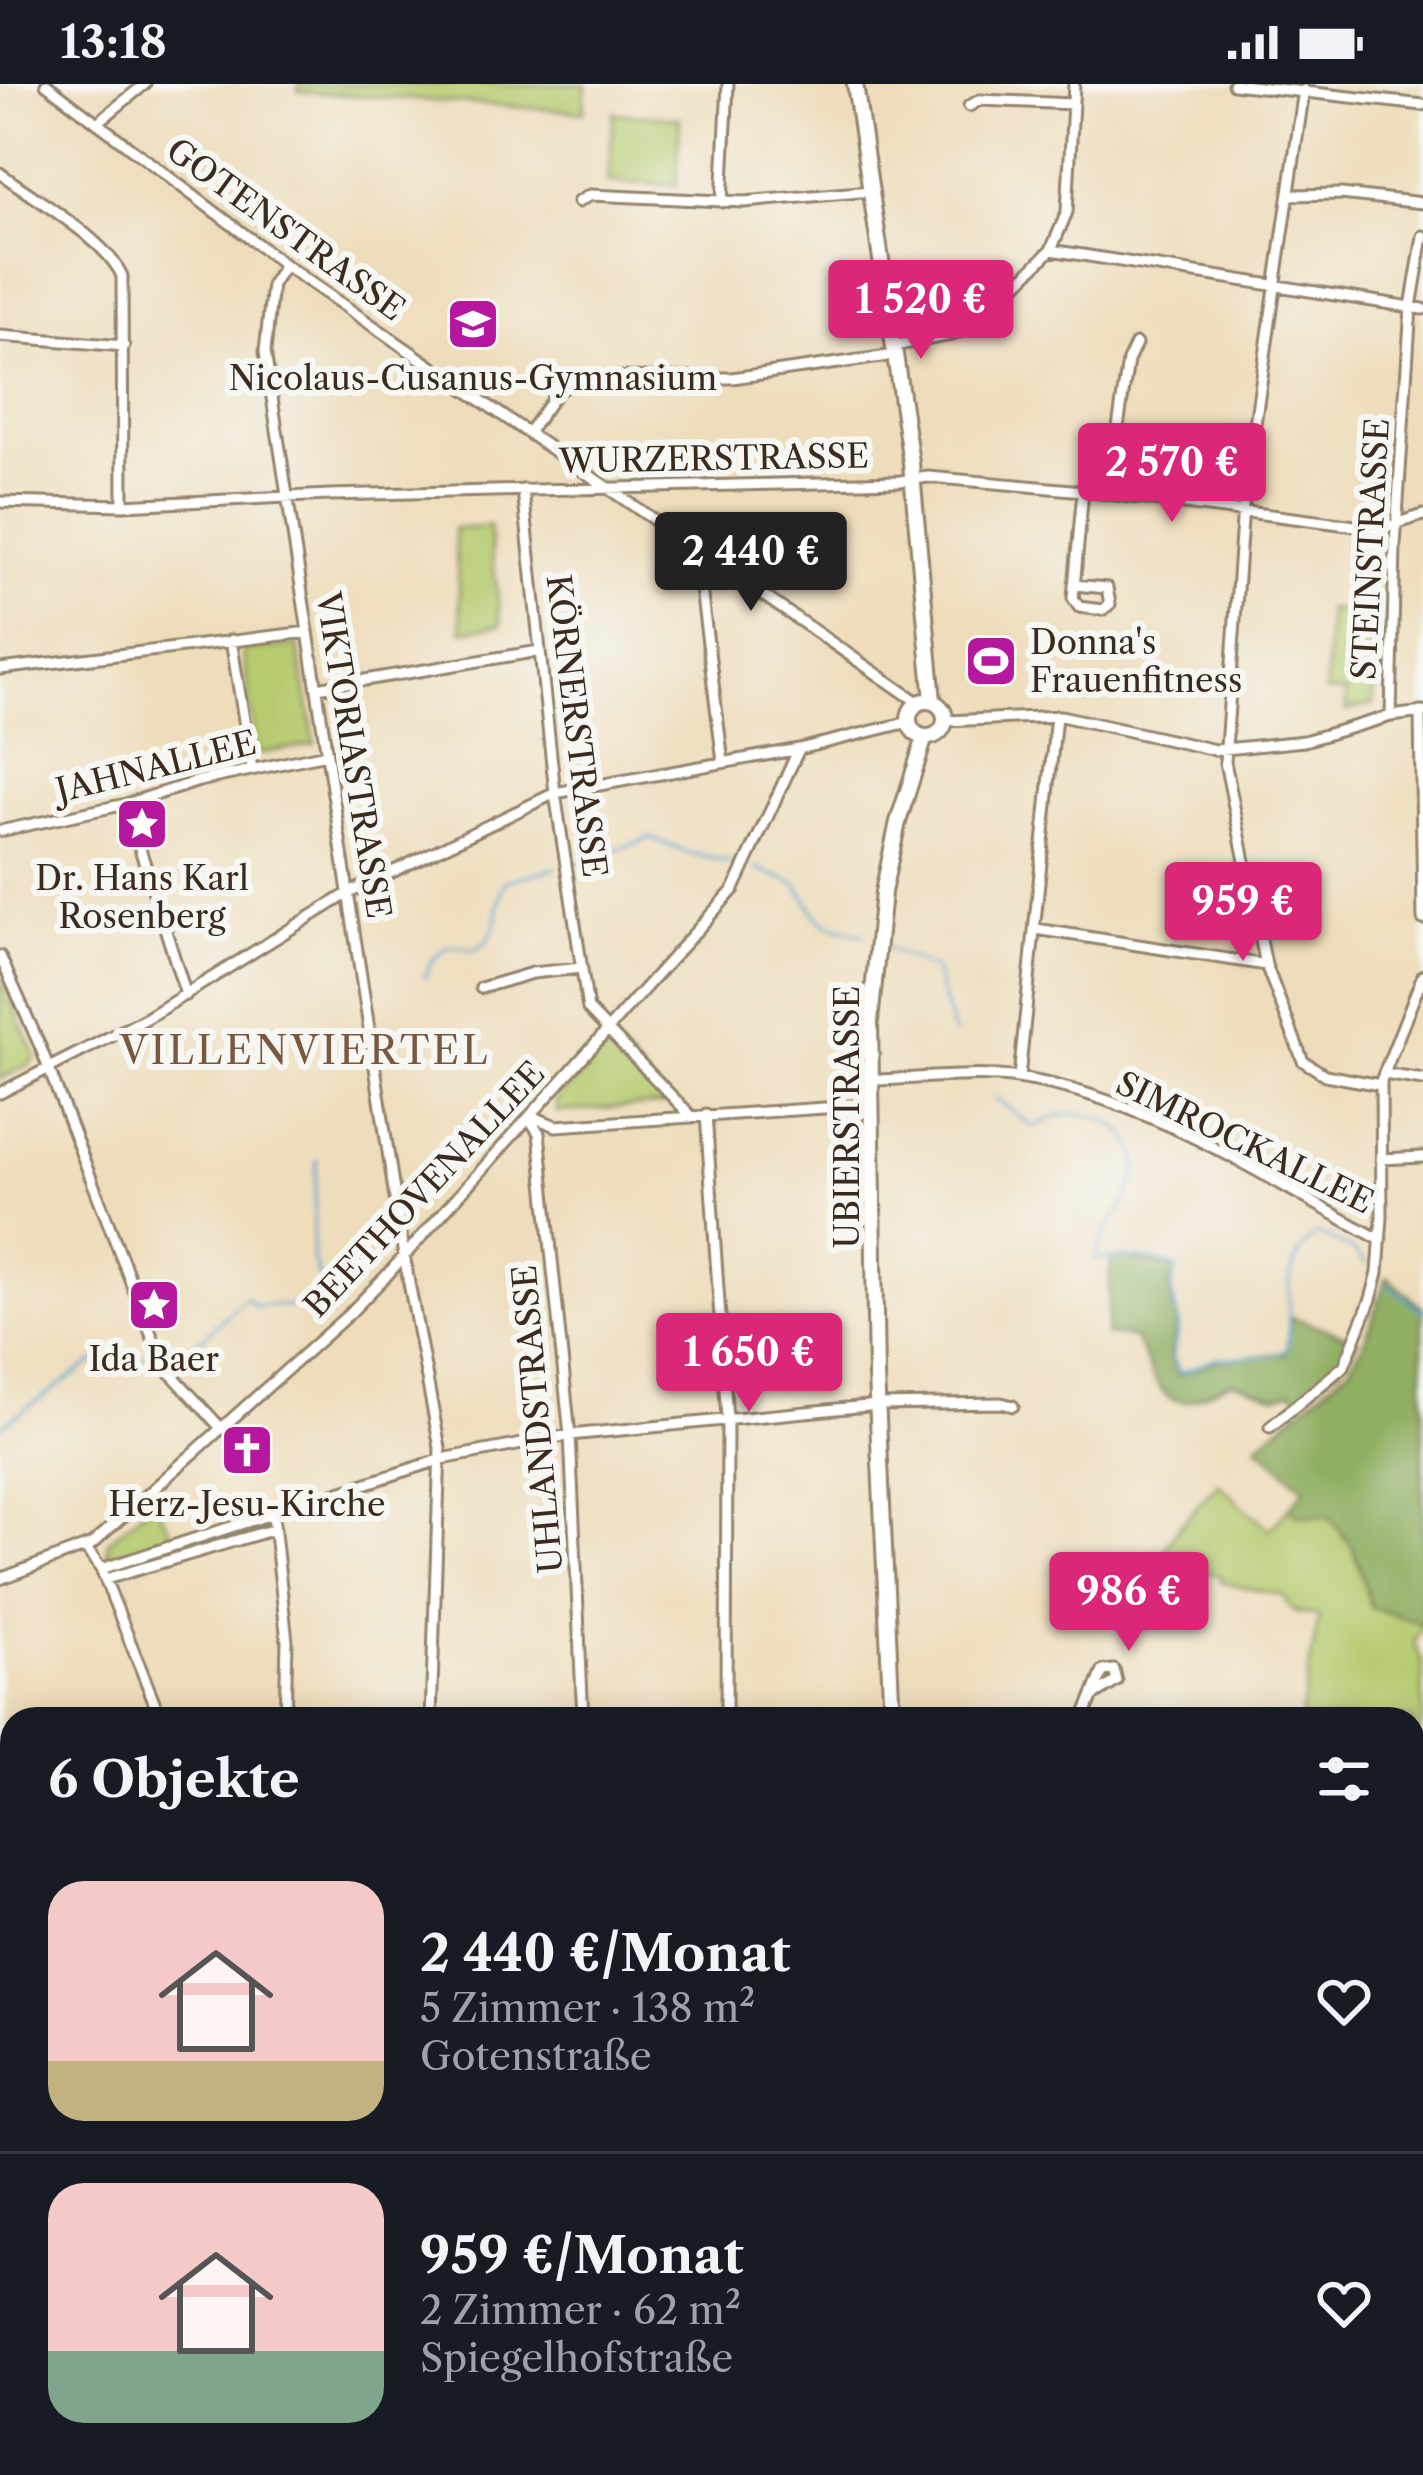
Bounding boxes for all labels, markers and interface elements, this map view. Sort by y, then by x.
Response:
text: 13:18 [60,14,167,70]
street label: GOTENSTRASSE [159,129,413,329]
pin: 1 520 € [810,260,1032,362]
text: 1 520 € [855,275,987,323]
school or university icon: Nicolaus-Cusanus-Gymnasium [445,296,501,352]
place label: Nicolaus-Cusanus-Gymnasium [229,358,718,399]
street label: STEINSTRASSE [1343,417,1398,681]
pin: 2 570 € [1061,423,1283,525]
street label: WURZERSTRASSE [558,435,869,482]
text: 2 570 € [1105,438,1239,486]
pin: 2 440 € [640,512,862,614]
text: 2 440 € [682,527,820,575]
street label: KÖRNERSTRASSE [538,572,615,880]
street label: VIKTORIASTRASSE [307,588,400,921]
place label: Donna's Frauenfitness [1030,622,1242,701]
sports icon: Donna's Frauenfitness [963,633,1019,689]
street label: JAHNALLEE [47,722,260,812]
place icon: Dr. Hans Karl Rosenberg [114,796,170,852]
place label: Dr. Hans Karl Rosenberg [35,858,249,937]
pin: 959 € [1159,862,1327,964]
text: 959 € [1192,877,1294,925]
street label: UBIERSTRASSE [827,985,868,1249]
district label: VILLENVIERTEL [118,1026,491,1074]
street label: BEETHOVENALLEE [295,1053,553,1326]
street label: SIMROCKALLEE [1109,1062,1380,1222]
street label: UHLANDSTRASSE [504,1263,571,1575]
place icon: Ida Baer [126,1277,182,1333]
pin: 1 650 € [638,1313,860,1415]
text: 1 650 € [683,1328,815,1376]
place label: Ida Baer [89,1339,219,1380]
church icon: Herz-Jesu-Kirche [219,1422,275,1478]
place label: Herz-Jesu-Kirche [109,1484,385,1525]
pin: 986 € [1045,1552,1213,1654]
text: 986 € [1076,1567,1182,1615]
icon: filters [1311,1746,1377,1812]
text: 6 Objekte [48,1748,299,1810]
text: 2 440 €/Monat [420,1922,790,1984]
icon: home [144,1929,288,2073]
icon: heart [1311,1968,1377,2034]
text: 5 Zimmer · 138 m² [420,1984,755,2032]
text: Gotenstraße [420,2032,652,2080]
text: 959 €/Monat [420,2224,744,2286]
icon: home [144,2231,288,2375]
icon: heart [1311,2270,1377,2336]
text: 2 Zimmer · 62 m² [420,2286,741,2334]
text: Spiegelhofstraße [420,2334,733,2382]

